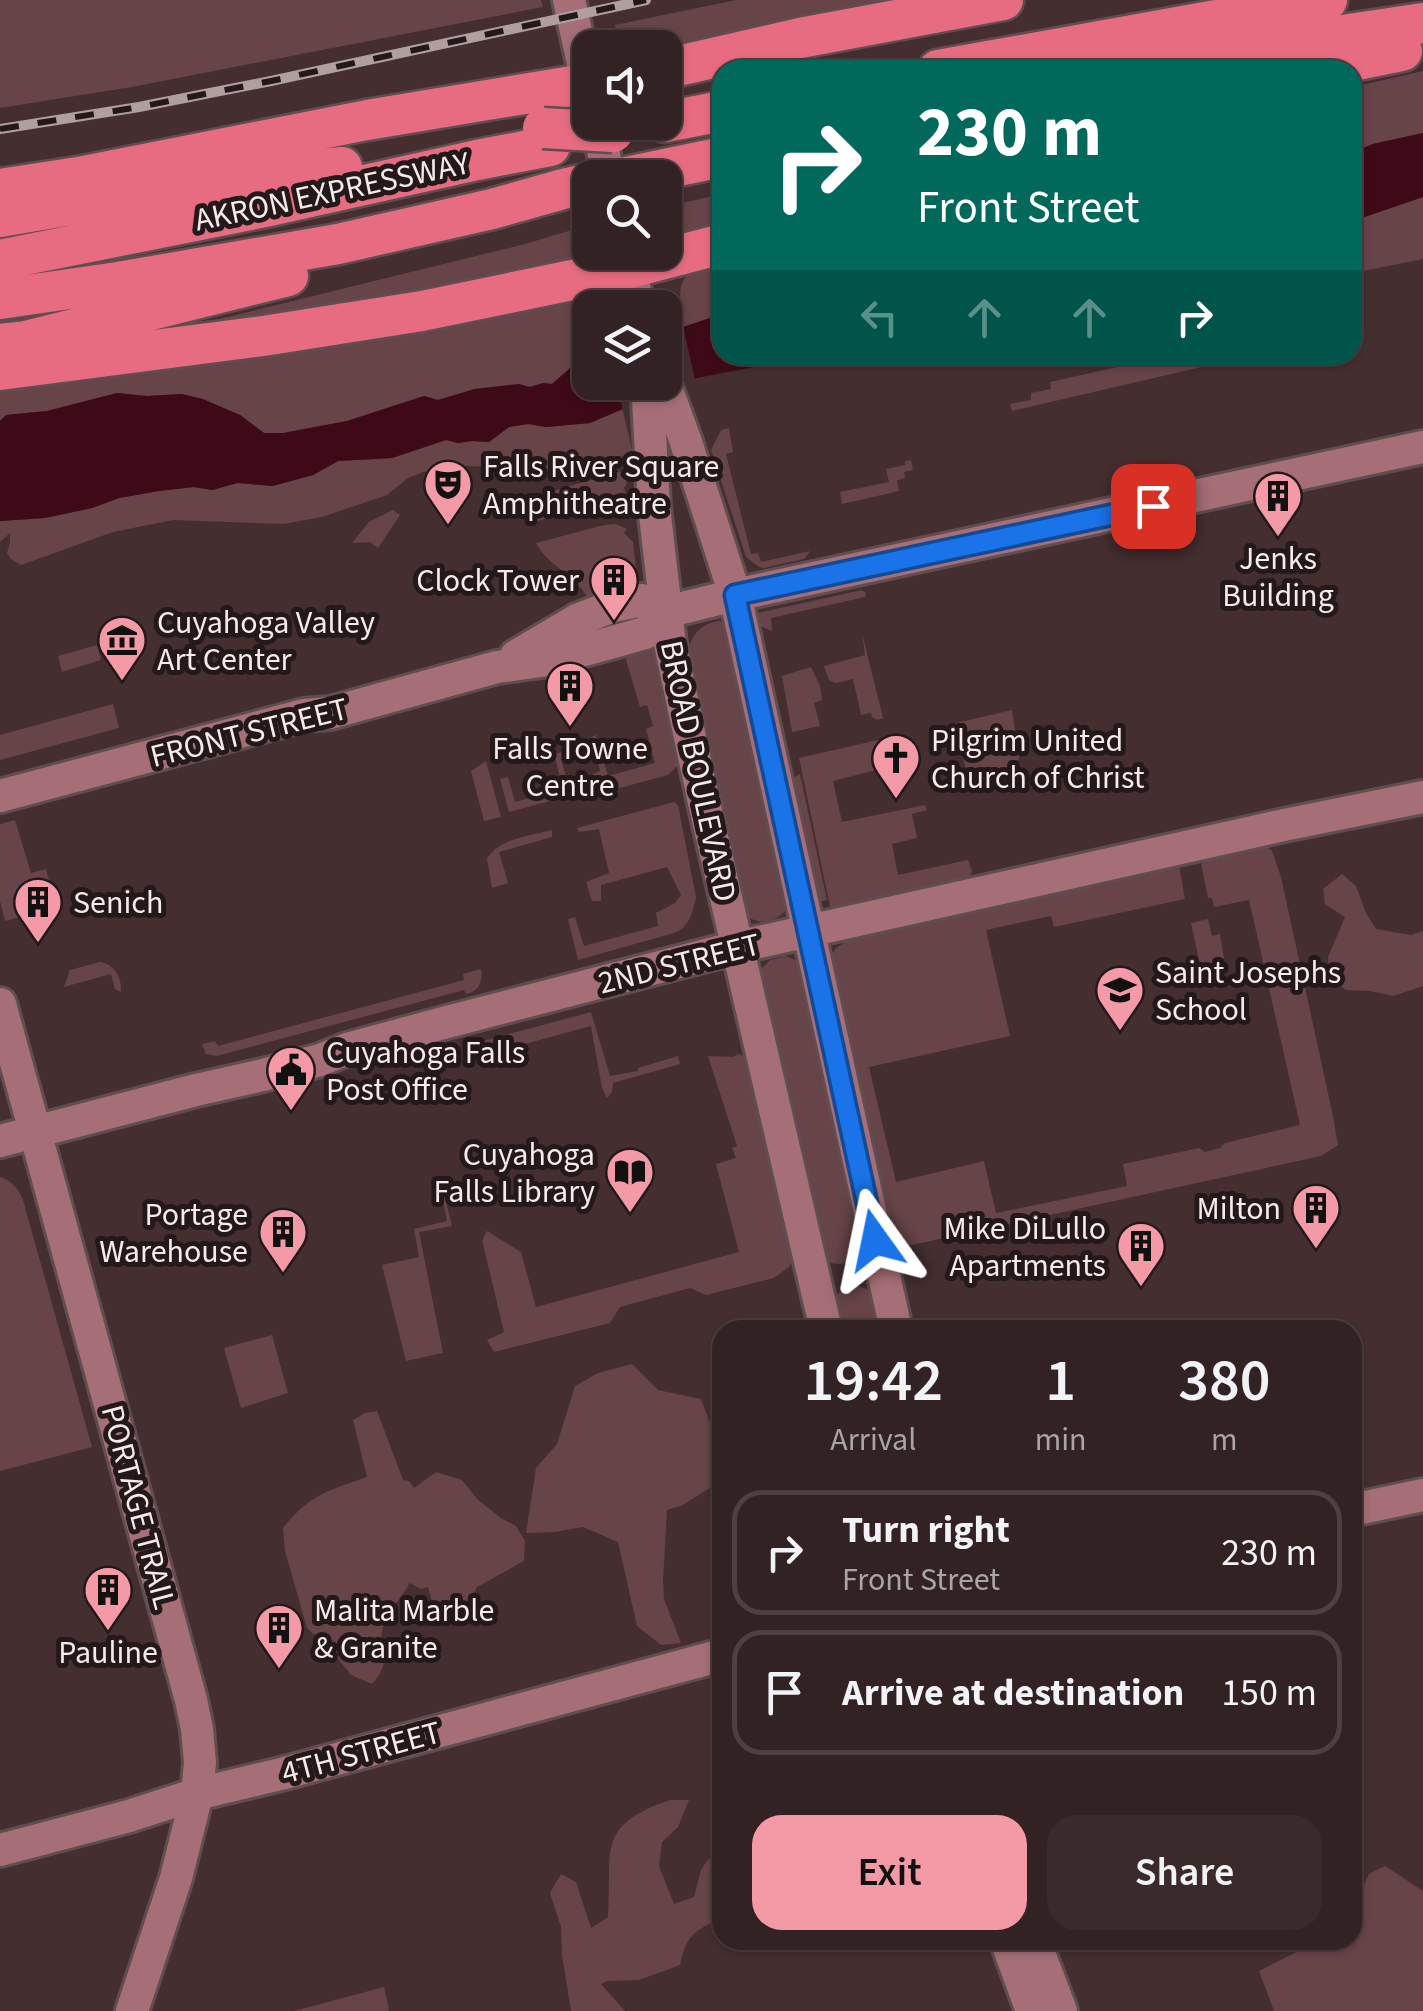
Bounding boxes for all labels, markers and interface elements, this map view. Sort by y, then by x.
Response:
map controls [572,30,682,400]
button: sound [572,30,682,140]
text: 230 m [917,83,1102,183]
icon: right [752,100,882,230]
street label: AKRON EXPRESSWAY [190,140,475,244]
button: search [572,160,682,270]
text: Front Street [917,176,1139,240]
button: layers [572,290,682,400]
icon: left [852,290,907,345]
icon: ahead [957,290,1012,345]
icon: ahead [1062,290,1117,345]
icon: right [1167,290,1222,345]
place label: Falls River Square Amphitheatre [483,444,719,527]
theatre icon: Falls River Square Amphitheatre [422,458,474,526]
pin [1111,464,1196,549]
building icon: Jenks Building [1252,470,1304,538]
icon: arrive [1126,479,1181,534]
place label: Jenks Building [1222,536,1334,619]
building icon: Clock Tower [588,554,640,622]
place label: Clock Tower [416,558,580,604]
place label: Cuyahoga Valley Art Center [157,600,375,683]
museum icon: Cuyahoga Valley Art Center [96,614,148,682]
street label: BROAD BOULEVARD [648,636,748,906]
building icon: Falls Towne Centre [544,660,596,728]
street label: FRONT STREET [146,686,353,780]
place label: Pilgrim United Church of Christ [931,718,1145,801]
place label: Falls Towne Centre [492,726,648,809]
church icon: Pilgrim United Church of Christ [870,732,922,800]
building icon: Senich [12,876,64,944]
place label: Senich [73,880,163,926]
street label: 2ND STREET [593,922,765,1006]
place label: Saint Josephs School [1155,950,1341,1033]
school or university icon: Saint Josephs School [1094,964,1146,1032]
place label: Cuyahoga Falls Post Office [326,1030,525,1113]
public building icon: Cuyahoga Falls Post Office [265,1044,317,1112]
place label: Cuyahoga Falls Library [434,1132,595,1215]
library icon: Cuyahoga Falls Library [604,1146,656,1214]
building icon: Milton [1290,1182,1342,1250]
place label: Milton [1196,1186,1281,1232]
position arrow [823,1188,927,1292]
place label: Portage Warehouse [99,1192,248,1275]
building icon: Portage Warehouse [257,1206,309,1274]
place label: Mike DiLullo Apartments [943,1206,1106,1289]
building icon: Mike DiLullo Apartments [1115,1220,1167,1288]
text: 19:42 [804,1339,943,1424]
text: 1 [1045,1339,1076,1424]
text: 380 [1178,1339,1270,1424]
street label: PORTAGE TRAIL [89,1400,187,1614]
text: Arrival [830,1417,916,1463]
text: min [1035,1417,1087,1463]
text: m [1211,1417,1238,1463]
text: Turn right [842,1503,1010,1557]
icon: right [757,1525,812,1580]
text: 230 m [1221,1526,1317,1580]
text: Front Street [842,1557,1000,1603]
building icon: Pauline [82,1564,134,1632]
place label: Malita Marble & Granite [314,1588,494,1671]
building icon: Malita Marble & Granite [253,1602,305,1670]
place label: Pauline [58,1630,158,1676]
icon: arrive [757,1665,812,1720]
text: Arrive at destination [842,1666,1184,1720]
text: 150 m [1221,1666,1317,1720]
street label: 4TH STREET [277,1710,446,1796]
button: Exit [752,1815,1027,1930]
button: Share [1047,1815,1322,1930]

